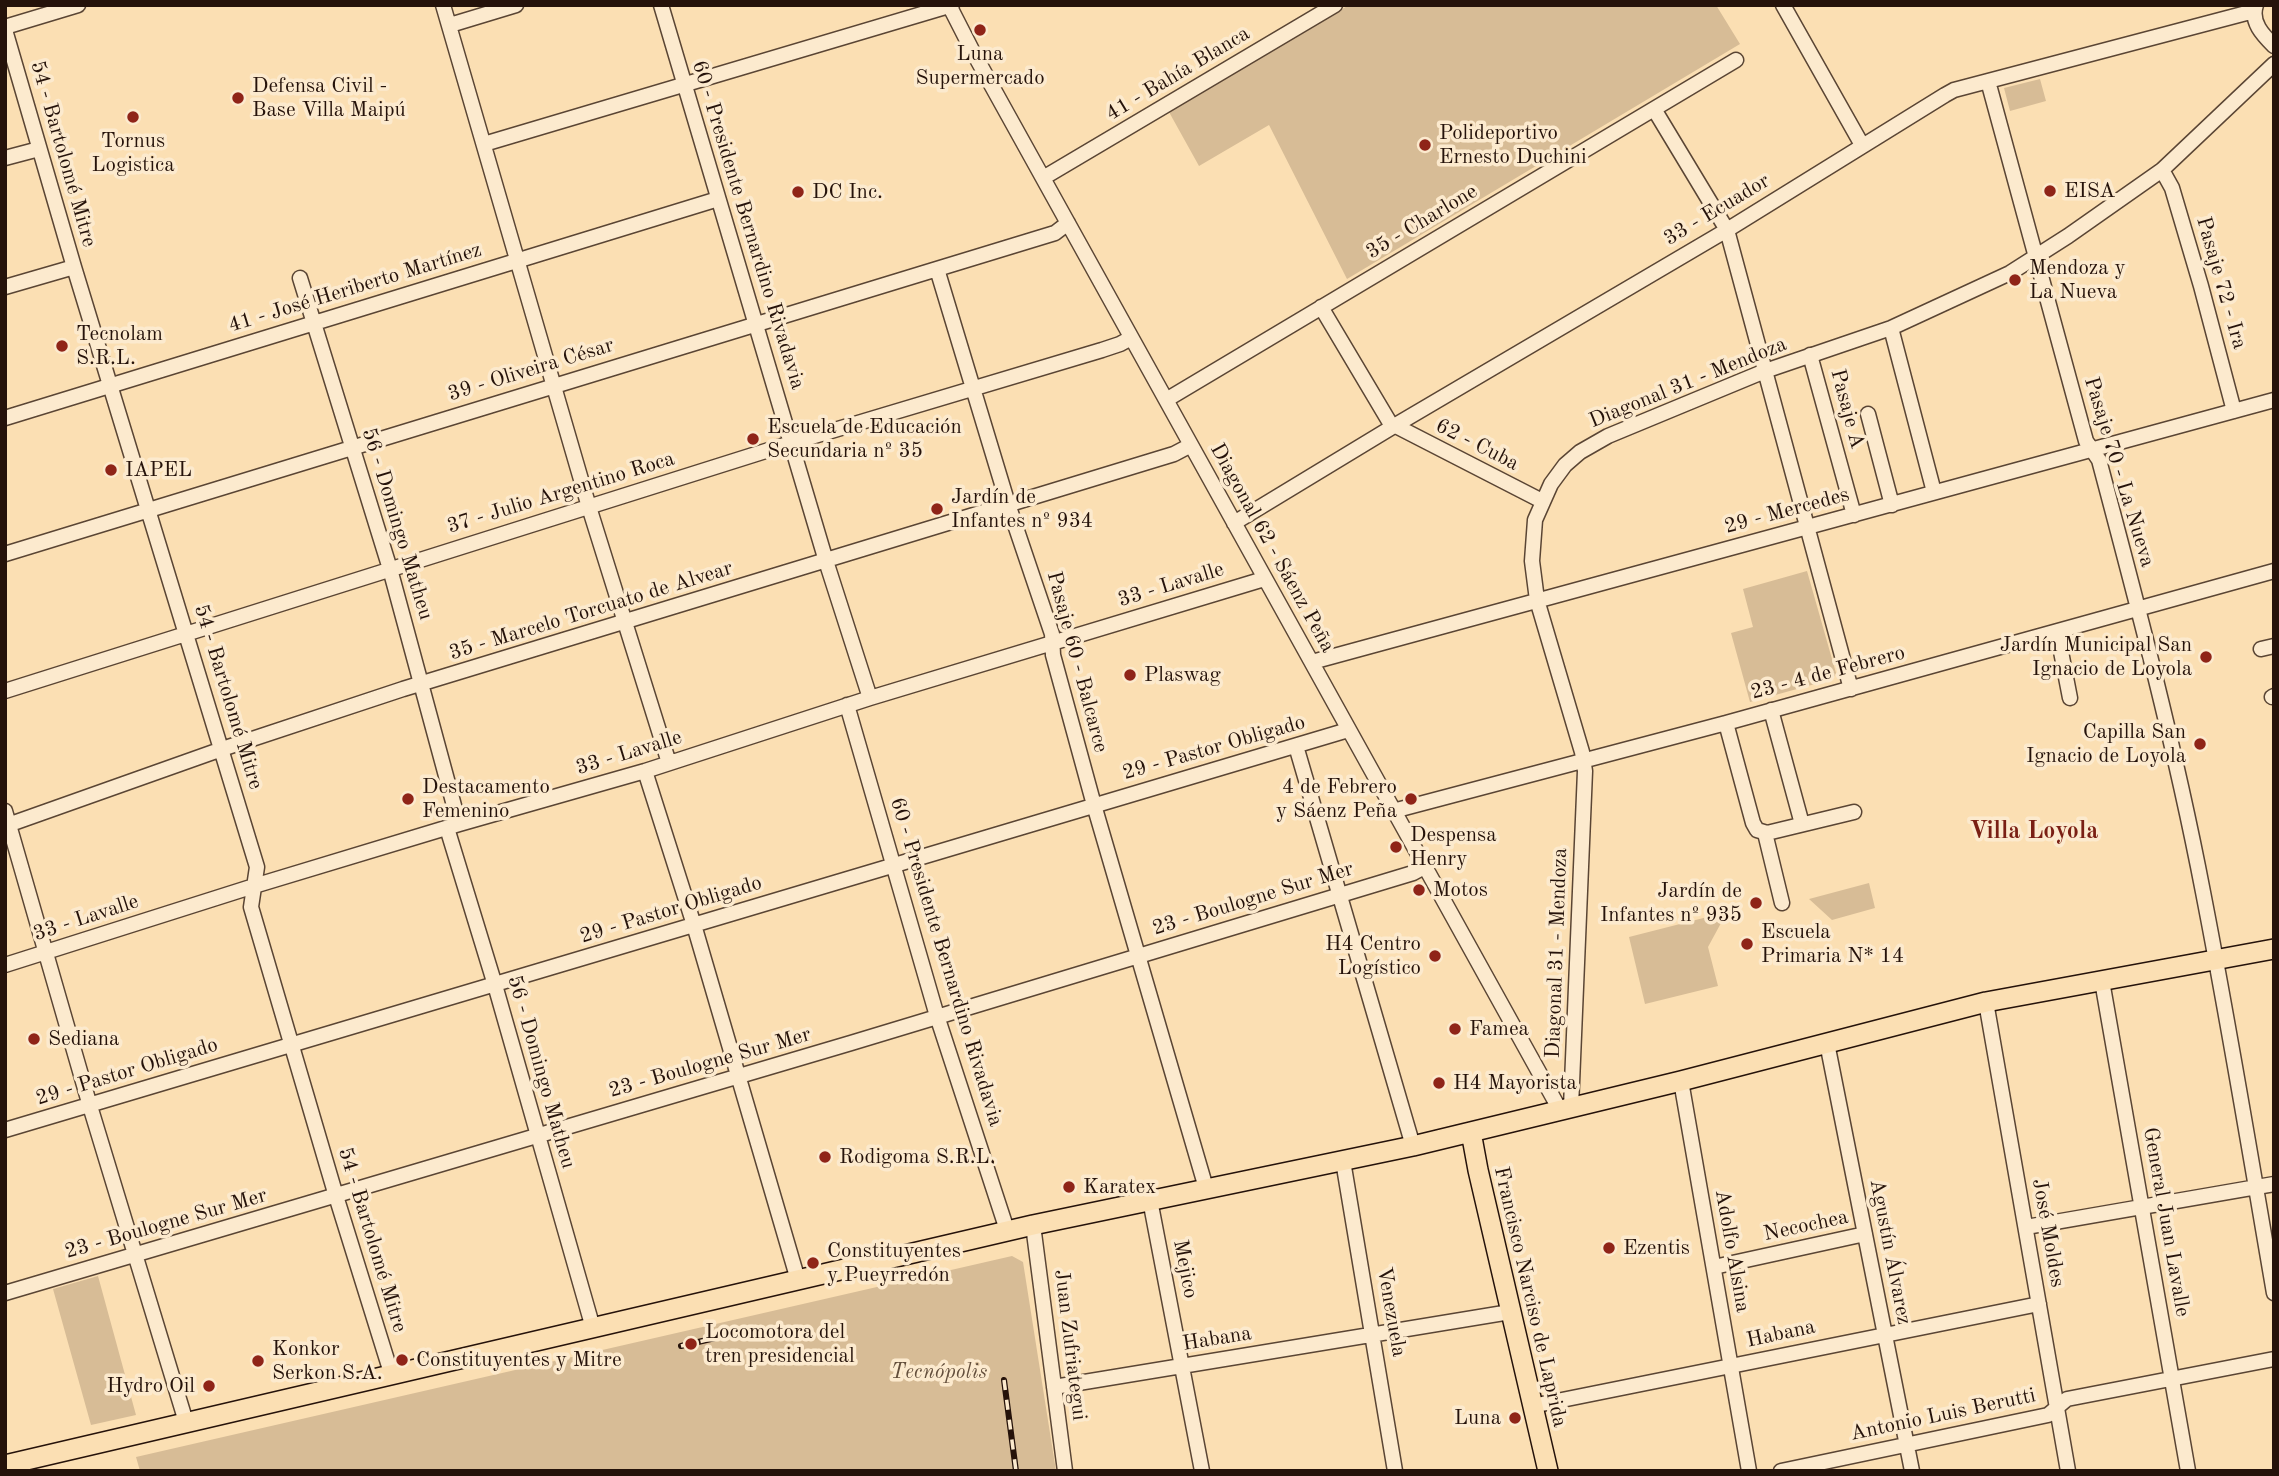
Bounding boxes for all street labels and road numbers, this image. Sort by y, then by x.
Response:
street label: 41 - Bahía Blanca [1101,21,1255,127]
street label: 60 - Presidente Bernardino Rivadavia [686,57,810,393]
street label: 54 - Bartolomé Mitre [24,58,102,250]
street label: 33 - Ecuador [1659,169,1775,251]
street label: 35 - Charlone [1362,179,1482,265]
street label: Pasaje 72 - Ira [2190,214,2252,352]
street label: 41 - José Heriberto Martínez [225,237,485,339]
street label: Diagonal 31 - Mendoza [1585,332,1791,434]
street label: 39 - Oliveira César [445,333,617,407]
street label: Pasaje A [1824,366,1870,452]
street label: Pasaje 70 - La Nueva [2078,374,2160,570]
street label: 62 - Cuba [1431,413,1523,477]
street label: 56 - Domingo Matheu [356,425,438,623]
street label: Diagonal 62 - Sáenz Peña [1204,439,1340,657]
street label: 37 - Julio Argentino Roca [444,446,678,540]
street label: 29 - Mercedes [1722,482,1852,540]
street label: 35 - Marcelo Torcuato de Alvear [446,556,736,666]
street label: 33 - Lavalle [1115,557,1227,613]
street label: Pasaje 60 - Balcarce [1041,568,1113,756]
street label: 54 - Bartolomé Mitre [188,601,268,793]
street label: 23 - 4 de Febrero [1748,640,1908,706]
street label: 29 - Pastor Obligado [1120,710,1308,786]
street label: 33 - Lavalle [573,725,685,781]
street label: 60 - Presidente Bernardino Rivadavia [884,794,1008,1130]
street label: Diagonal 31 - Mendoza [1541,847,1573,1059]
street label: 23 - Boulogne Sur Mer [1149,856,1357,942]
street label: 29 - Pastor Obligado [577,870,765,950]
street label: 33 - Lavalle [30,889,142,947]
street label: 56 - Domingo Matheu [501,973,581,1171]
street label: 23 - Boulogne Sur Mer [606,1022,814,1104]
street label: 29 - Pastor Obligado [33,1032,221,1112]
street label: General Juan Lavalle [2137,1125,2195,1319]
street label: 54 - Bartolomé Mitre [332,1144,412,1336]
street label: Francisco Narciso de Laprida [1488,1164,1572,1430]
street label: Agustín Álvarez [1864,1177,1916,1327]
street label: José Moldes [2026,1177,2070,1289]
street label: 23 - Boulogne Sur Mer [62,1183,270,1265]
street label: Adolfo Alsina [1709,1187,1755,1315]
street label: Necochea [1761,1205,1851,1247]
street label: Mejico [1167,1238,1203,1300]
street label: Venezuela [1371,1265,1411,1359]
street label: Juan Zufriategui [1048,1268,1092,1422]
street label: Habana [1744,1314,1818,1354]
street label: Habana [1181,1321,1253,1357]
street label: Antonio Luis Berutti [1848,1383,2038,1447]

